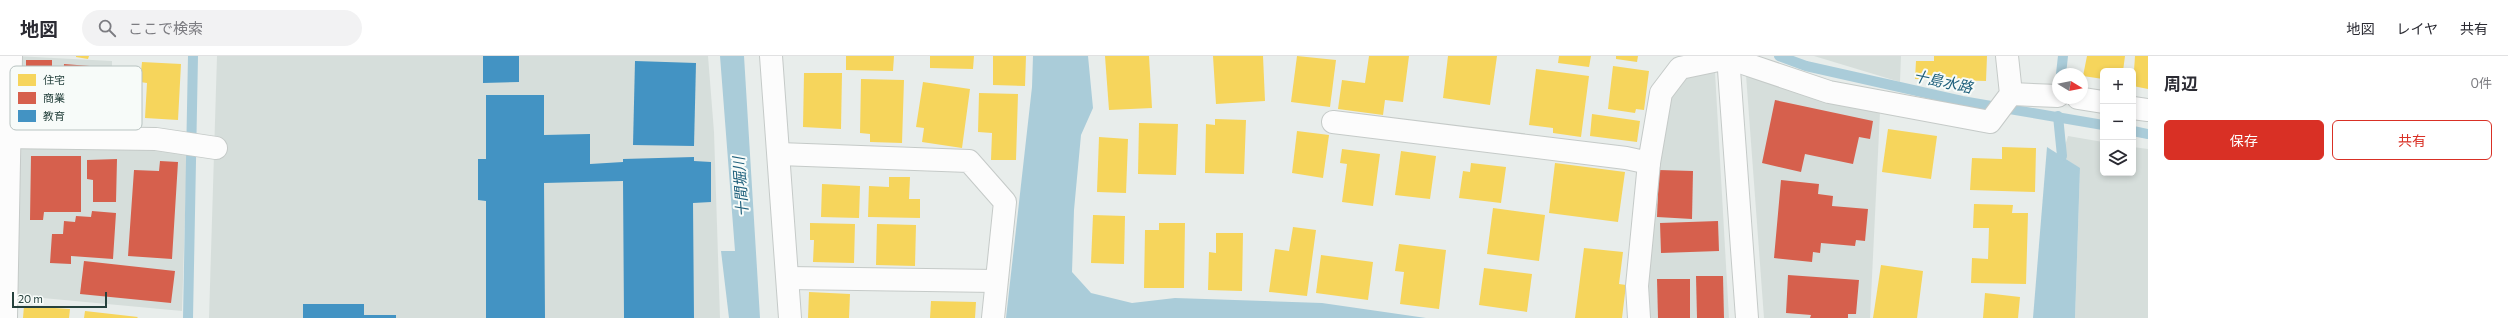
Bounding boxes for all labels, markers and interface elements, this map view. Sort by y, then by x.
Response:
search box [82,10,362,46]
text: 地図 [20,17,58,40]
icon: search [96,17,118,39]
text: ここで検索 [128,19,203,37]
text: 地図 [2346,20,2374,37]
text: レイヤ [2396,20,2438,37]
text: 共有 [2460,20,2488,37]
legend [10,66,142,130]
water label: 十島水路 [1912,66,1976,96]
north arrow [2052,68,2088,104]
map controls [2100,68,2136,176]
button: + [2100,68,2136,104]
text: 住宅 [43,73,65,86]
text: 周辺 [2164,73,2198,94]
text: 0件 [2471,75,2492,91]
text: 商業 [43,91,65,104]
button: − [2100,104,2136,140]
text: 教育 [43,109,65,122]
button: 保存 [2164,120,2324,160]
button: 共有 [2332,120,2492,160]
button: layers [2100,140,2136,176]
water label: 十間堀川 [729,154,751,218]
scale bar [12,290,107,309]
text: 20 m [18,292,43,305]

